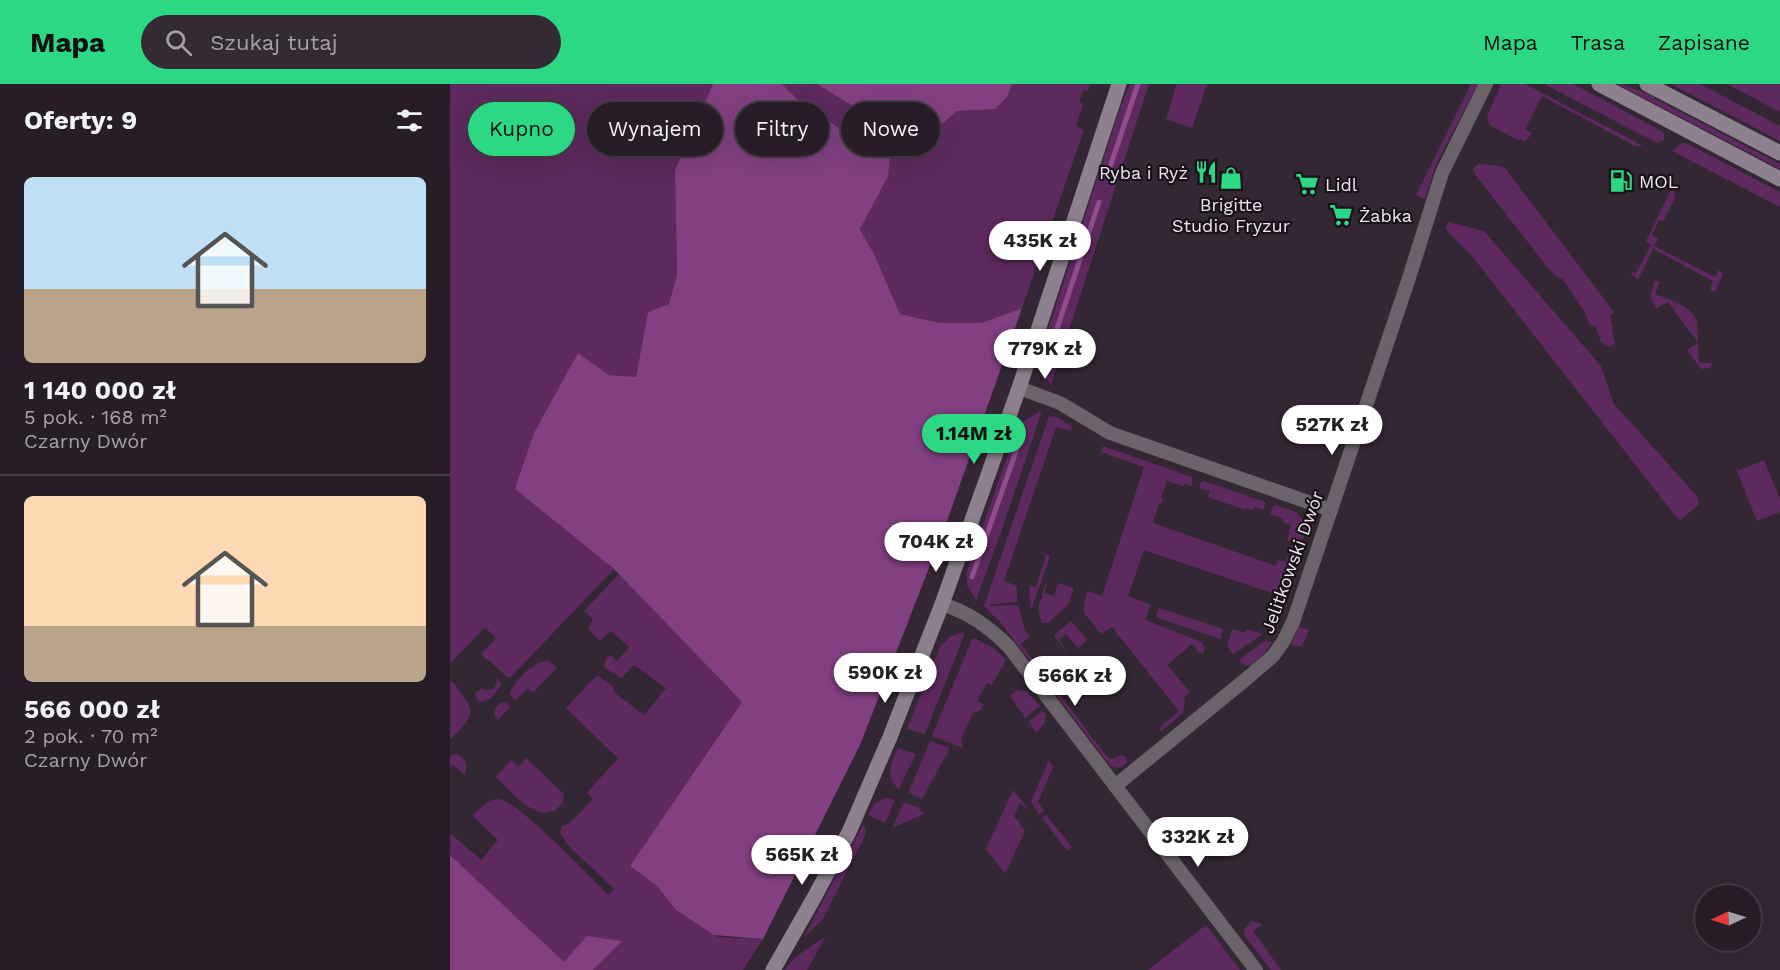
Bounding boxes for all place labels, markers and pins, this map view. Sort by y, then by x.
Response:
restaurant icon: Ryba i Ryż [1193,159,1219,185]
place label: Ryba i Ryż [1099,162,1188,183]
shop icon: Brigitte Studio Fryzur [1218,165,1244,191]
fuel station icon: MOL [1608,168,1634,194]
supermarket icon: Lidl [1294,171,1320,197]
place label: MOL [1639,171,1679,192]
place label: Lidl [1325,174,1358,195]
place label: Brigitte Studio Fryzur [1172,194,1290,236]
supermarket icon: Żabka [1328,202,1354,228]
place label: Żabka [1359,205,1412,226]
pin: 435K zł [985,221,1095,272]
pin: 779K zł [990,329,1100,380]
pin: 527K zł [1277,405,1387,456]
pin: 1.14M zł [912,414,1036,465]
pin: 704K zł [881,522,991,573]
pin: 590K zł [830,653,940,704]
pin: 566K zł [1020,656,1130,707]
pin: 332K zł [1143,817,1253,868]
pin: 565K zł [747,835,857,886]

